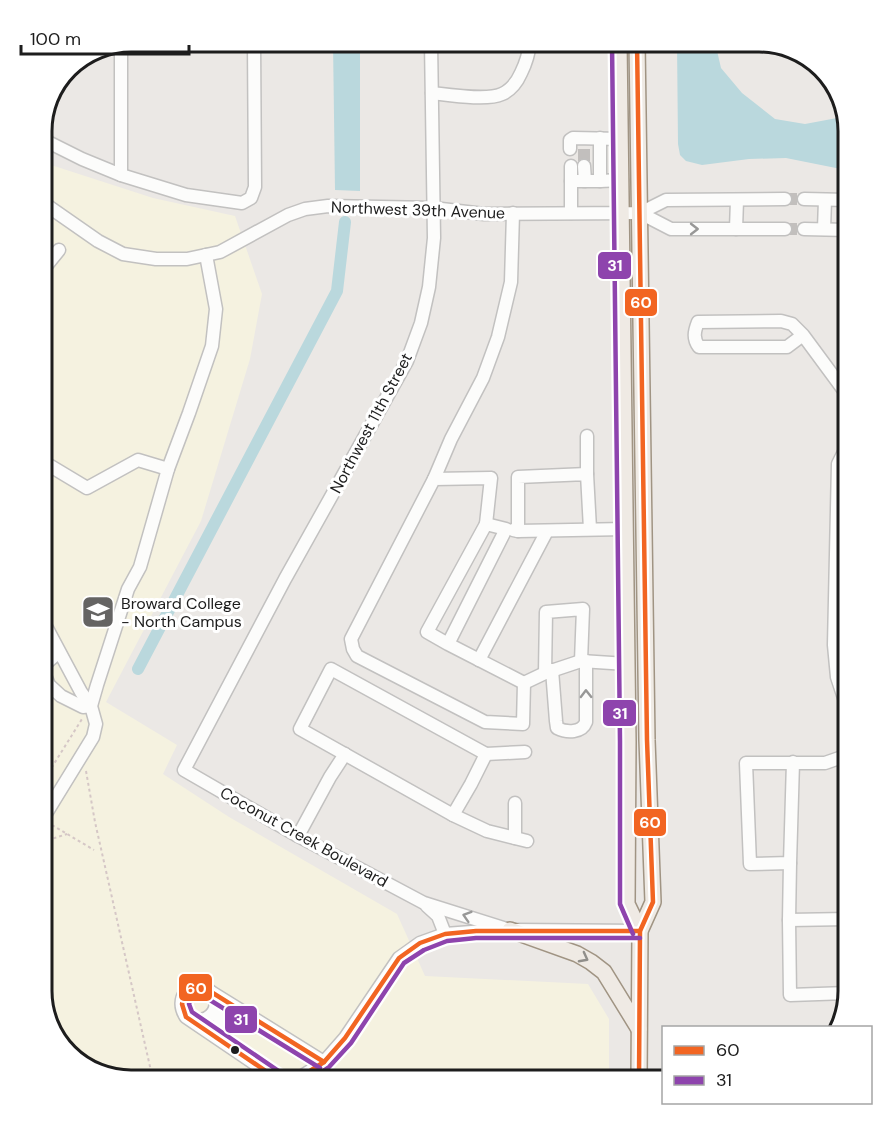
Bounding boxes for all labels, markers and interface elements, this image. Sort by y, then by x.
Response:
scale bar [21,18,189,56]
text: 100 m [30,27,81,51]
street label: Northwest 39th Avenue [331,196,505,224]
one-way arrow [689,223,698,235]
line badge: 31 [597,251,632,280]
text: 31 [607,255,623,276]
line badge: 60 [624,288,658,317]
text: 60 [630,292,652,313]
street label: Northwest 11th Street [325,349,417,497]
place label: Broward College - North Campus [121,593,242,632]
school or university icon: Broward College - North Campus [80,594,116,630]
one-way arrow [580,690,592,699]
line badge: 31 [602,699,637,727]
text: 31 [612,703,628,724]
street label: Coconut Creek Boulevard [216,782,392,892]
line badge: 60 [633,808,667,837]
text: 60 [639,812,661,833]
one-way arrow [462,911,473,924]
one-way arrow [578,951,589,963]
line badge: 60 [178,973,213,1002]
text: 60 [185,978,207,999]
line badge: 31 [224,1005,258,1034]
text: 31 [233,1009,249,1030]
legend [662,1026,872,1104]
text: 60 [716,1038,740,1062]
unlabelled marker [229,1044,241,1056]
text: 31 [716,1068,732,1092]

